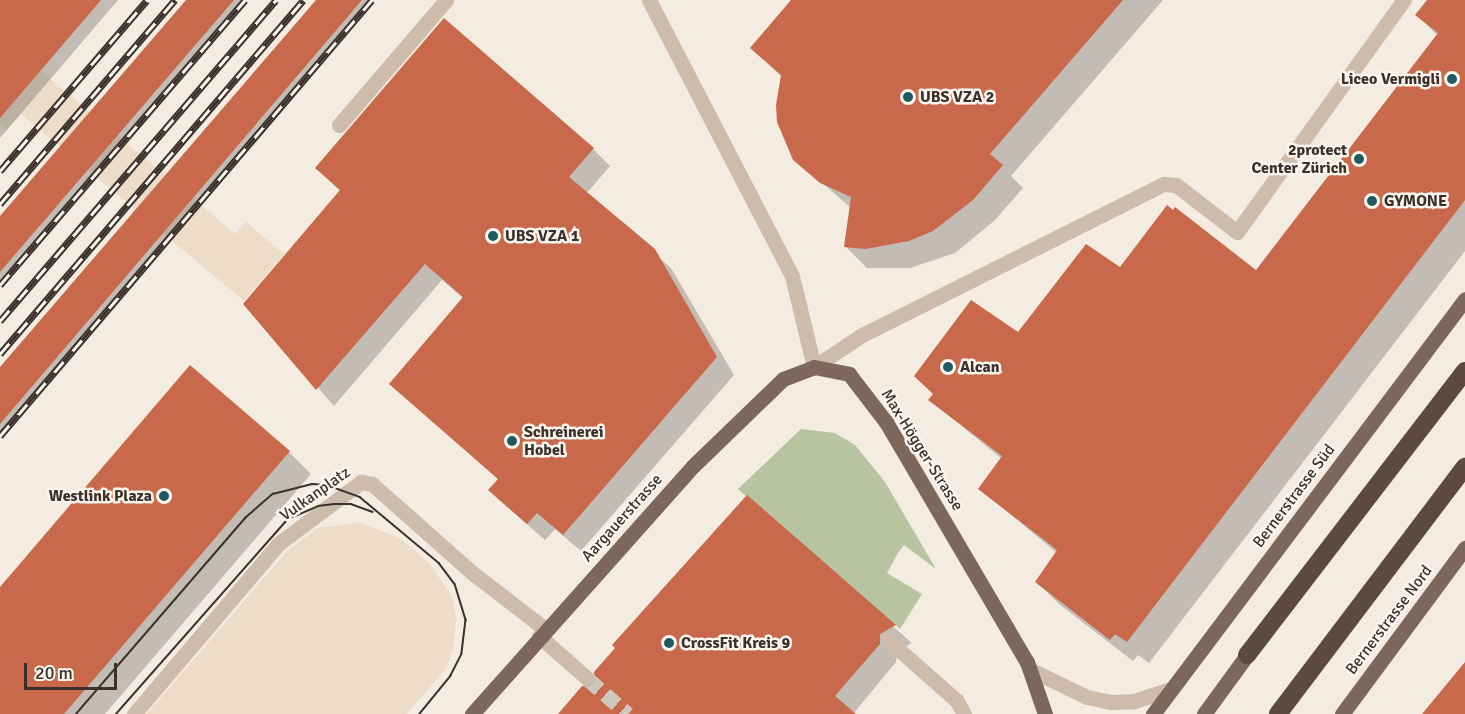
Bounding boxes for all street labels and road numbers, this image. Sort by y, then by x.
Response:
street label: Max-Högger-Strasse [877,386,967,514]
street label: Bernerstrasse Süd [1249,441,1339,551]
street label: Vulkanplatz [276,463,354,525]
street label: Aargauerstrasse [578,470,666,566]
street label: Bernerstrasse Nord [1342,562,1436,678]

